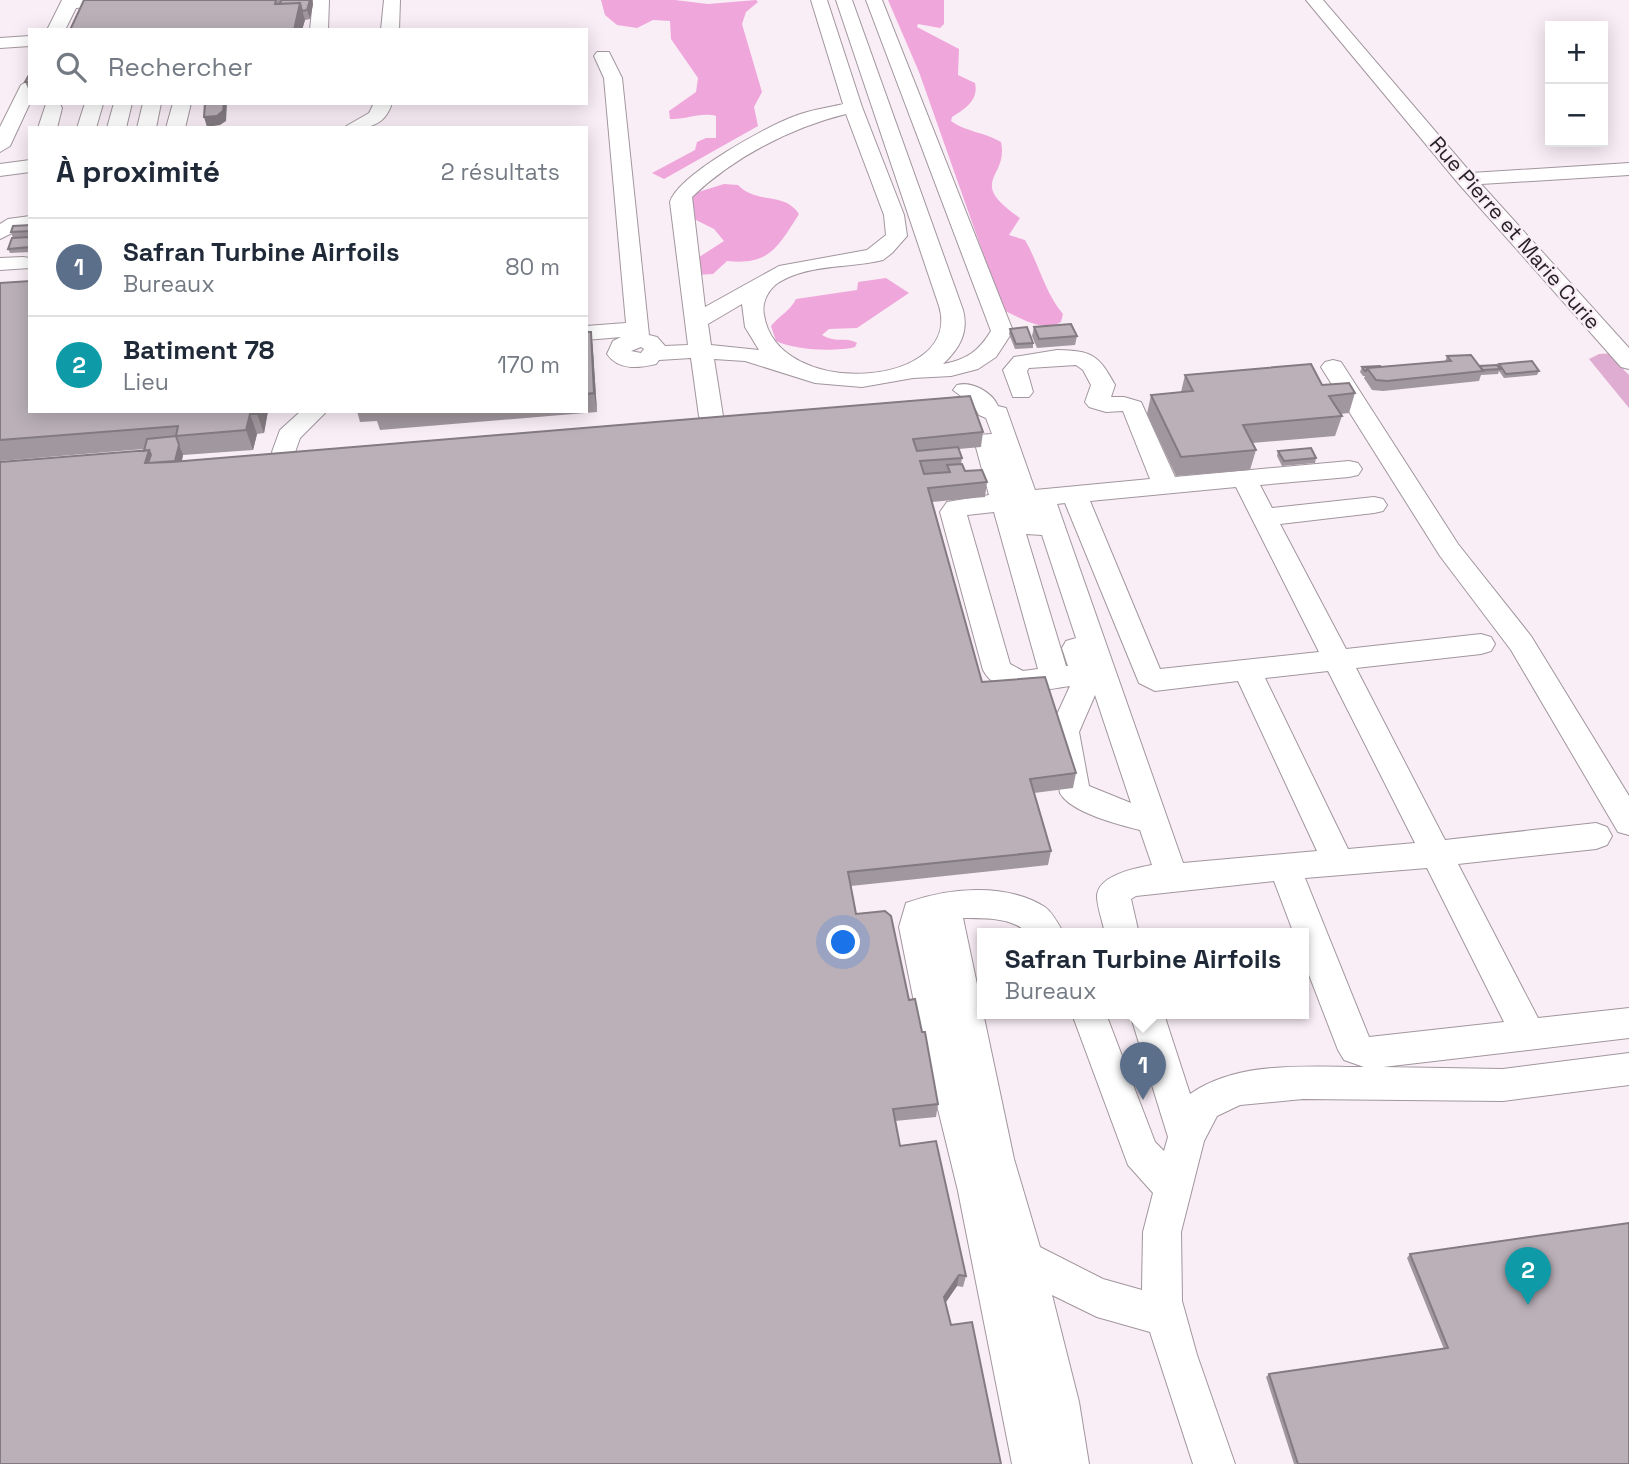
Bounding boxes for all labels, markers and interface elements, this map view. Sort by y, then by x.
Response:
map controls [1545,21,1608,147]
button: + [1545,21,1608,84]
search box [28,28,588,105]
icon: search [52,48,90,86]
text: Rechercher [108,50,253,84]
button: − [1545,84,1608,147]
street label: Rue Pierre et Marie Curie [1424,130,1607,335]
text: À proximité [56,152,220,191]
text: 2 résultats [441,157,560,187]
text: Safran Turbine Airfoils [123,235,400,269]
text: 1 [74,252,84,282]
text: 80 m [505,252,560,282]
text: Bureaux [123,269,215,299]
text: Batiment 78 [123,333,274,367]
text: 2 [72,350,86,380]
text: 170 m [497,350,560,380]
text: Lieu [123,367,169,397]
your location [826,925,860,959]
popup [977,928,1309,1019]
text: Safran Turbine Airfoils [1005,942,1281,976]
text: Bureaux [1005,976,1097,1006]
pin: 1 [1120,1042,1166,1100]
pin: 2 [1505,1247,1551,1305]

